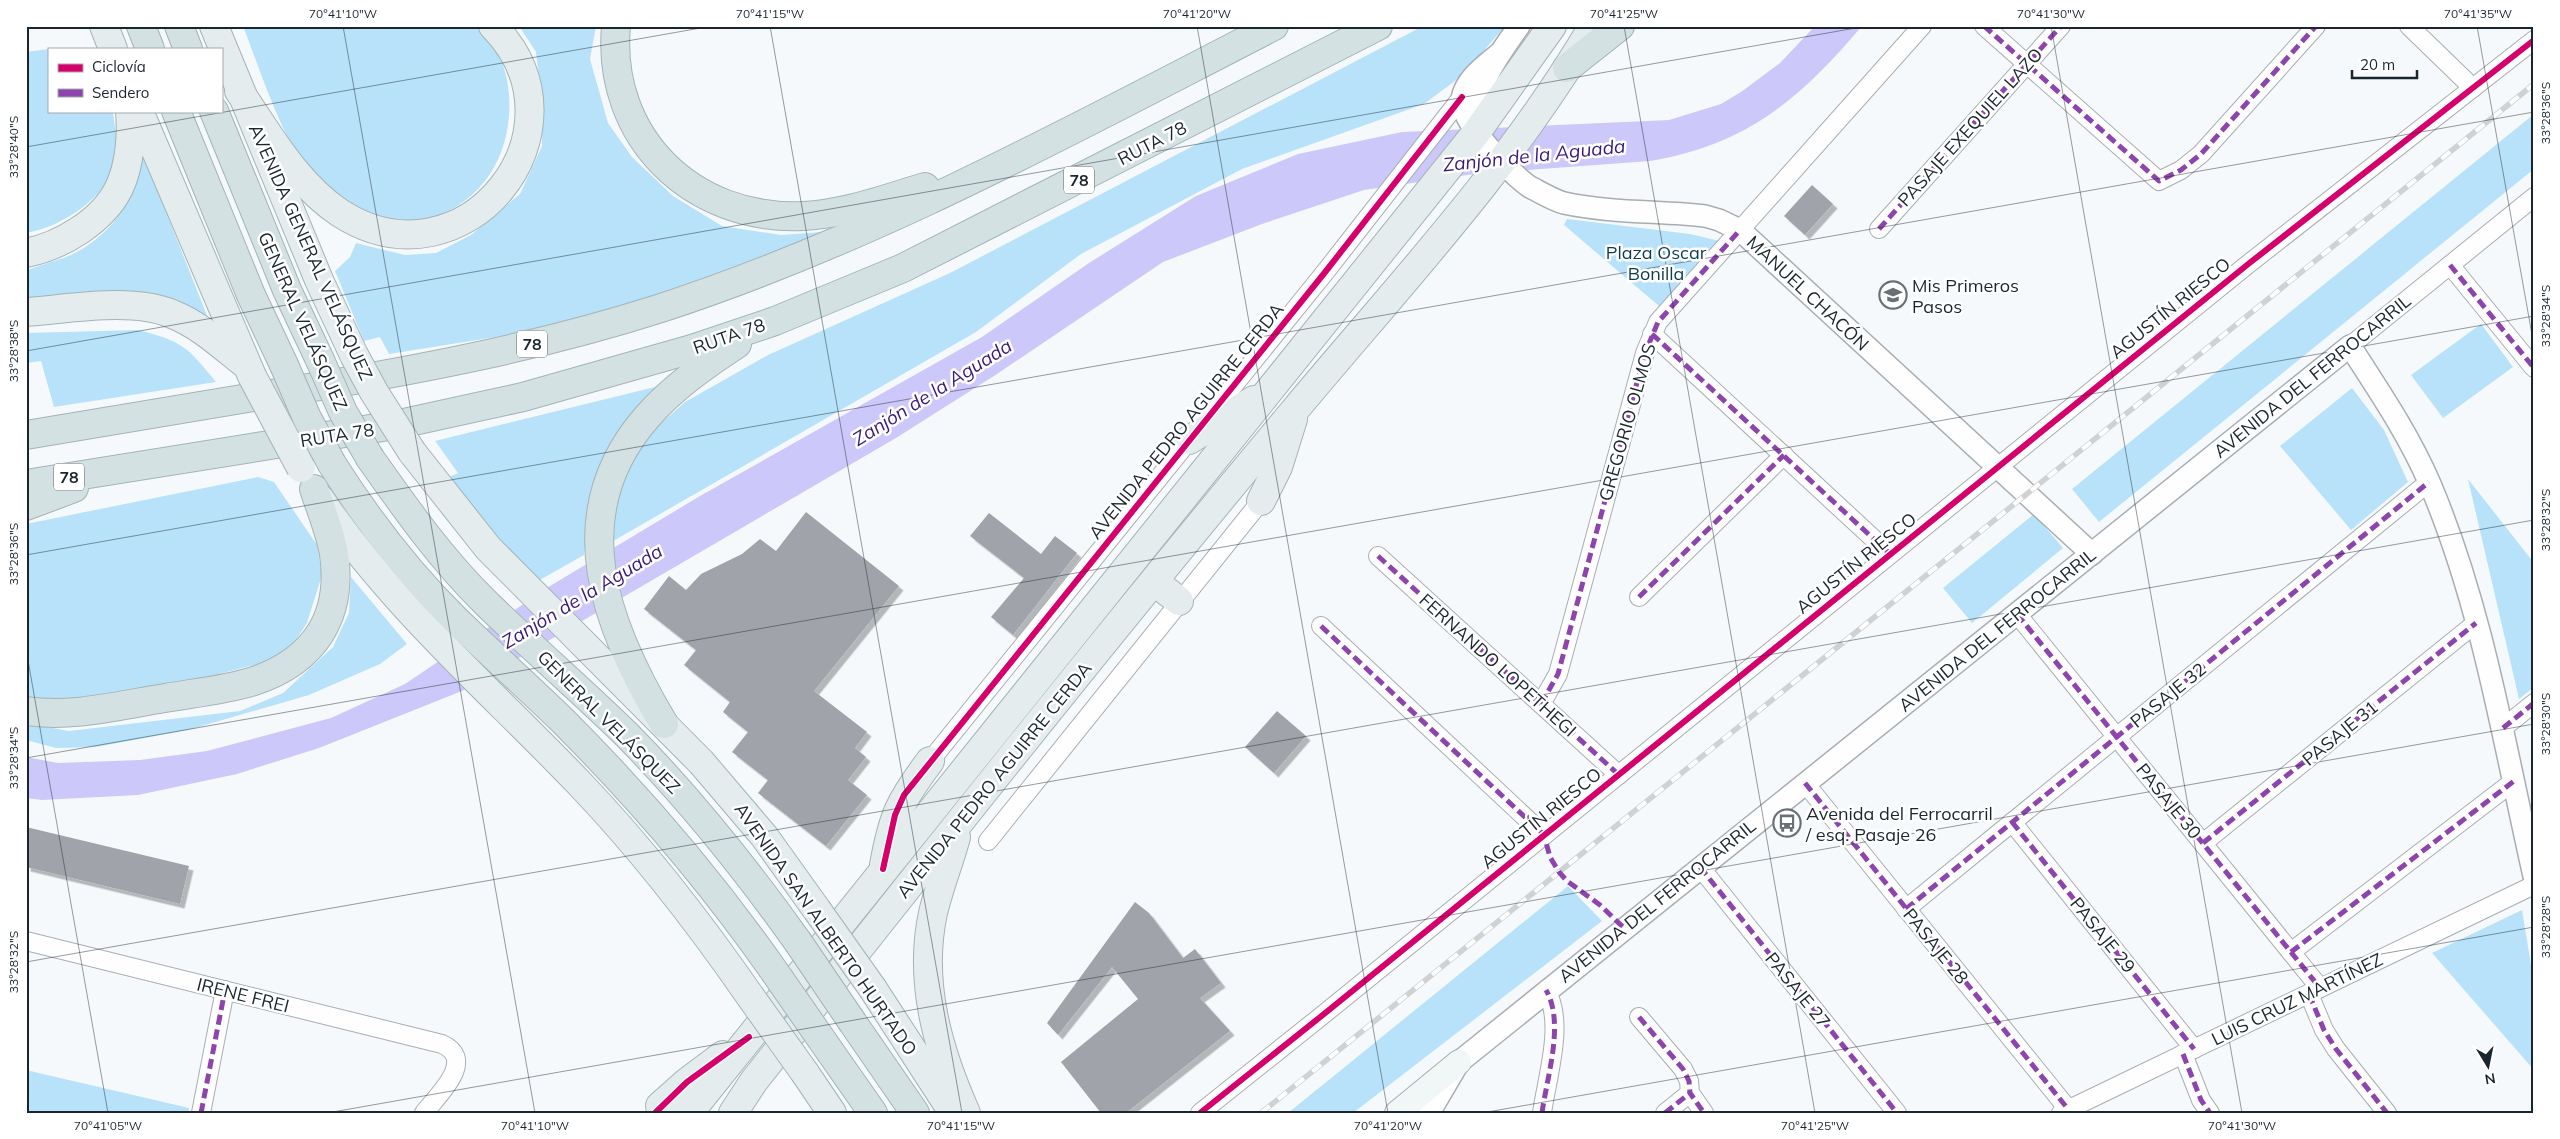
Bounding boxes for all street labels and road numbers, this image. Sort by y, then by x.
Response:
street label: PASAJE EXEQUIEL LAZO [1893,43,2047,211]
street label: RUTA 78 [1114,116,1190,170]
street label: AVENIDA GENERAL VELÁSQUEZ [245,121,377,383]
road number: 78 [1064,166,1094,194]
street label: GENERAL VELÁSQUEZ [254,228,352,414]
street label: MANUEL CHACÓN [1742,230,1874,356]
street label: AGUSTÍN RIESCO [2105,252,2235,364]
street label: AVENIDA DEL FERROCARRIL [2209,289,2415,463]
street label: AVENIDA PEDRO AGUIRRE CERDA [1084,298,1288,544]
street label: RUTA 78 [690,313,768,359]
road number: 78 [517,330,547,358]
street label: GREGORIO OLMOS [1593,340,1661,504]
street label: RUTA 78 [298,418,376,452]
road number: 78 [54,464,84,491]
street label: AGUSTÍN RIESCO [1791,507,1921,619]
street label: AVENIDA DEL FERROCARRIL [1894,543,2100,717]
street label: FERNANDO LOPETHEGI [1415,588,1581,742]
street label: GENERAL VELÁSQUEZ [533,646,686,799]
street label: AVENIDA PEDRO AGUIRRE CERDA [892,657,1096,903]
street label: PASAJE 32 [2125,657,2211,733]
street label: PASAJE 31 [2297,695,2383,771]
street label: PASAJE 30 [2131,758,2207,844]
street label: AGUSTÍN RIESCO [1476,762,1606,874]
street label: AVENIDA SAN ALBERTO HURTADO [730,798,922,1060]
street label: AVENIDA DEL FERROCARRIL [1554,814,1760,988]
street label: PASAJE 29 [2065,892,2141,978]
street label: PASAJE 28 [1898,903,1974,989]
street label: PASAJE 27 [1760,947,1836,1033]
street label: LUIS CRUZ MARTÍNEZ [2208,947,2387,1050]
street label: IRENE FREI [194,972,292,1018]

